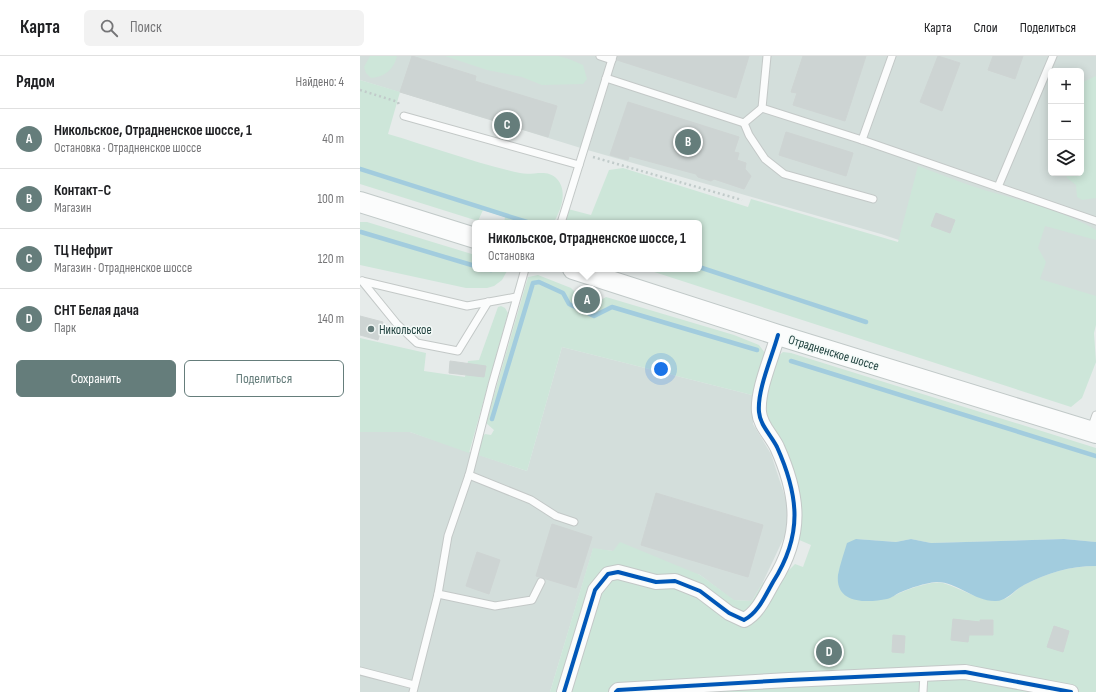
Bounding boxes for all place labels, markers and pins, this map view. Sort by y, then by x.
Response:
pin: C [494,110,520,140]
pin: B [675,127,701,157]
pin: A [574,285,600,315]
place label: Никольское [379,322,432,338]
marker: Никольское [366,324,376,334]
pin: D [816,637,842,667]

